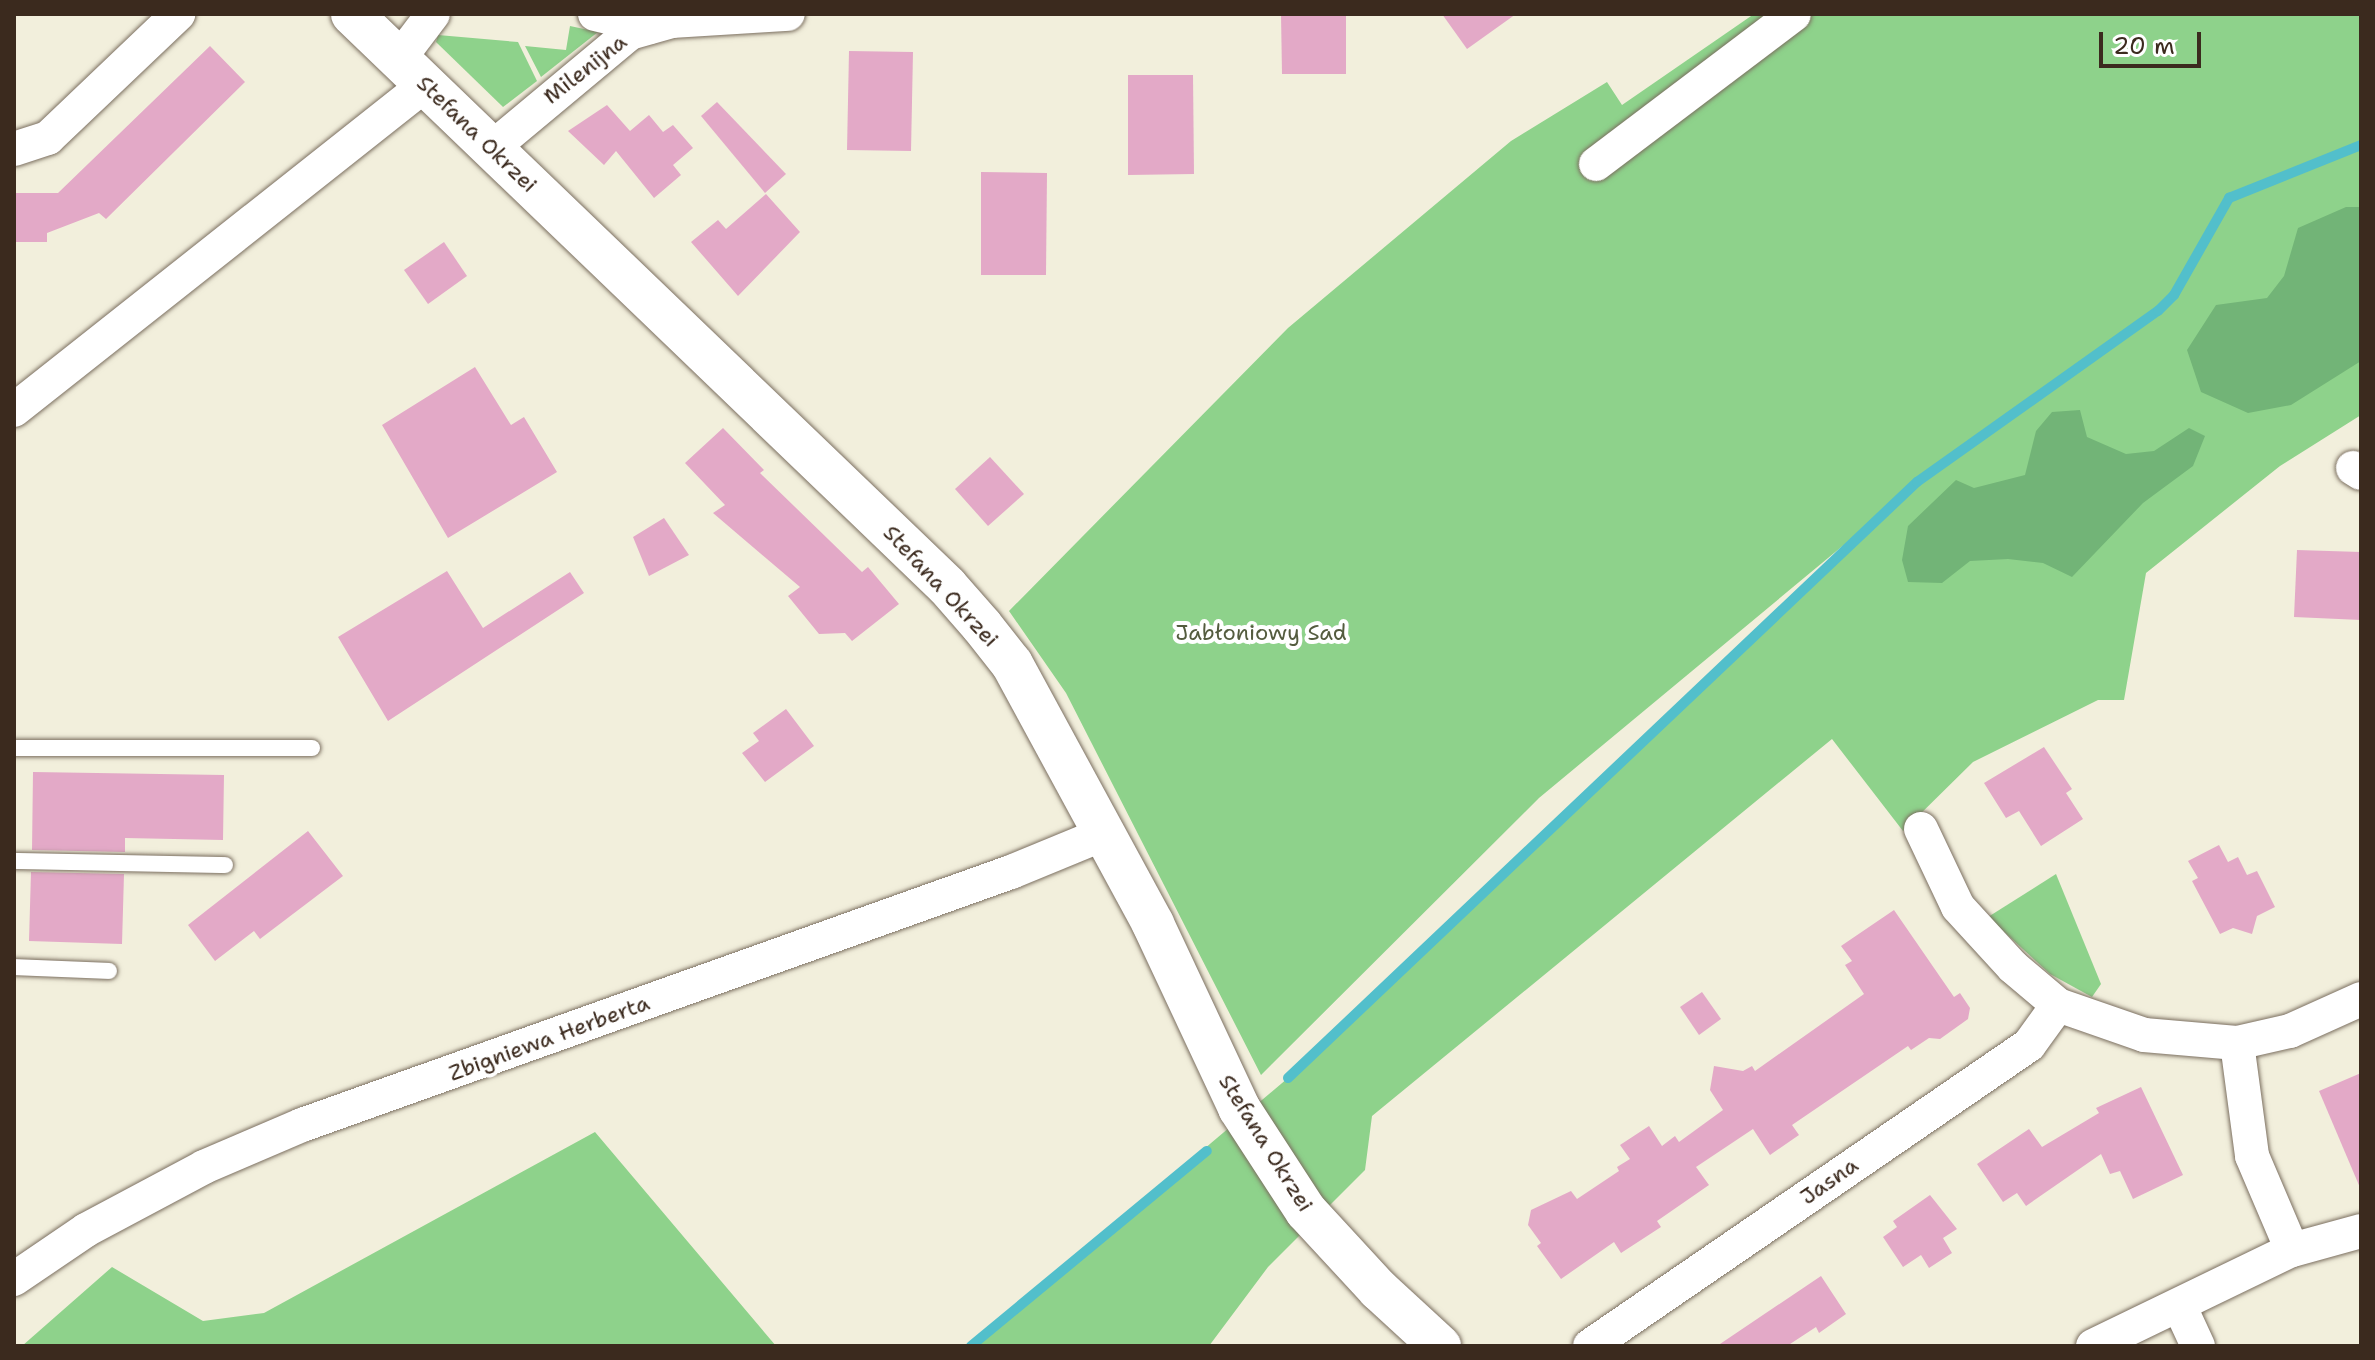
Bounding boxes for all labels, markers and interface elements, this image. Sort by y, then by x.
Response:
scale bar [2103,16,2205,66]
street label: Milenijna [538,28,632,110]
text: 20 m [2113,30,2175,62]
street label: Stefana Okrzei [411,70,543,198]
street label: Stefana Okrzei [878,520,1004,652]
park label: Jabłoniowy Sad [1175,620,1347,646]
street label: Zbigniewa Herberta [445,989,653,1087]
street label: Stefana Okrzei [1213,1069,1319,1217]
street label: Jasna [1795,1152,1863,1210]

